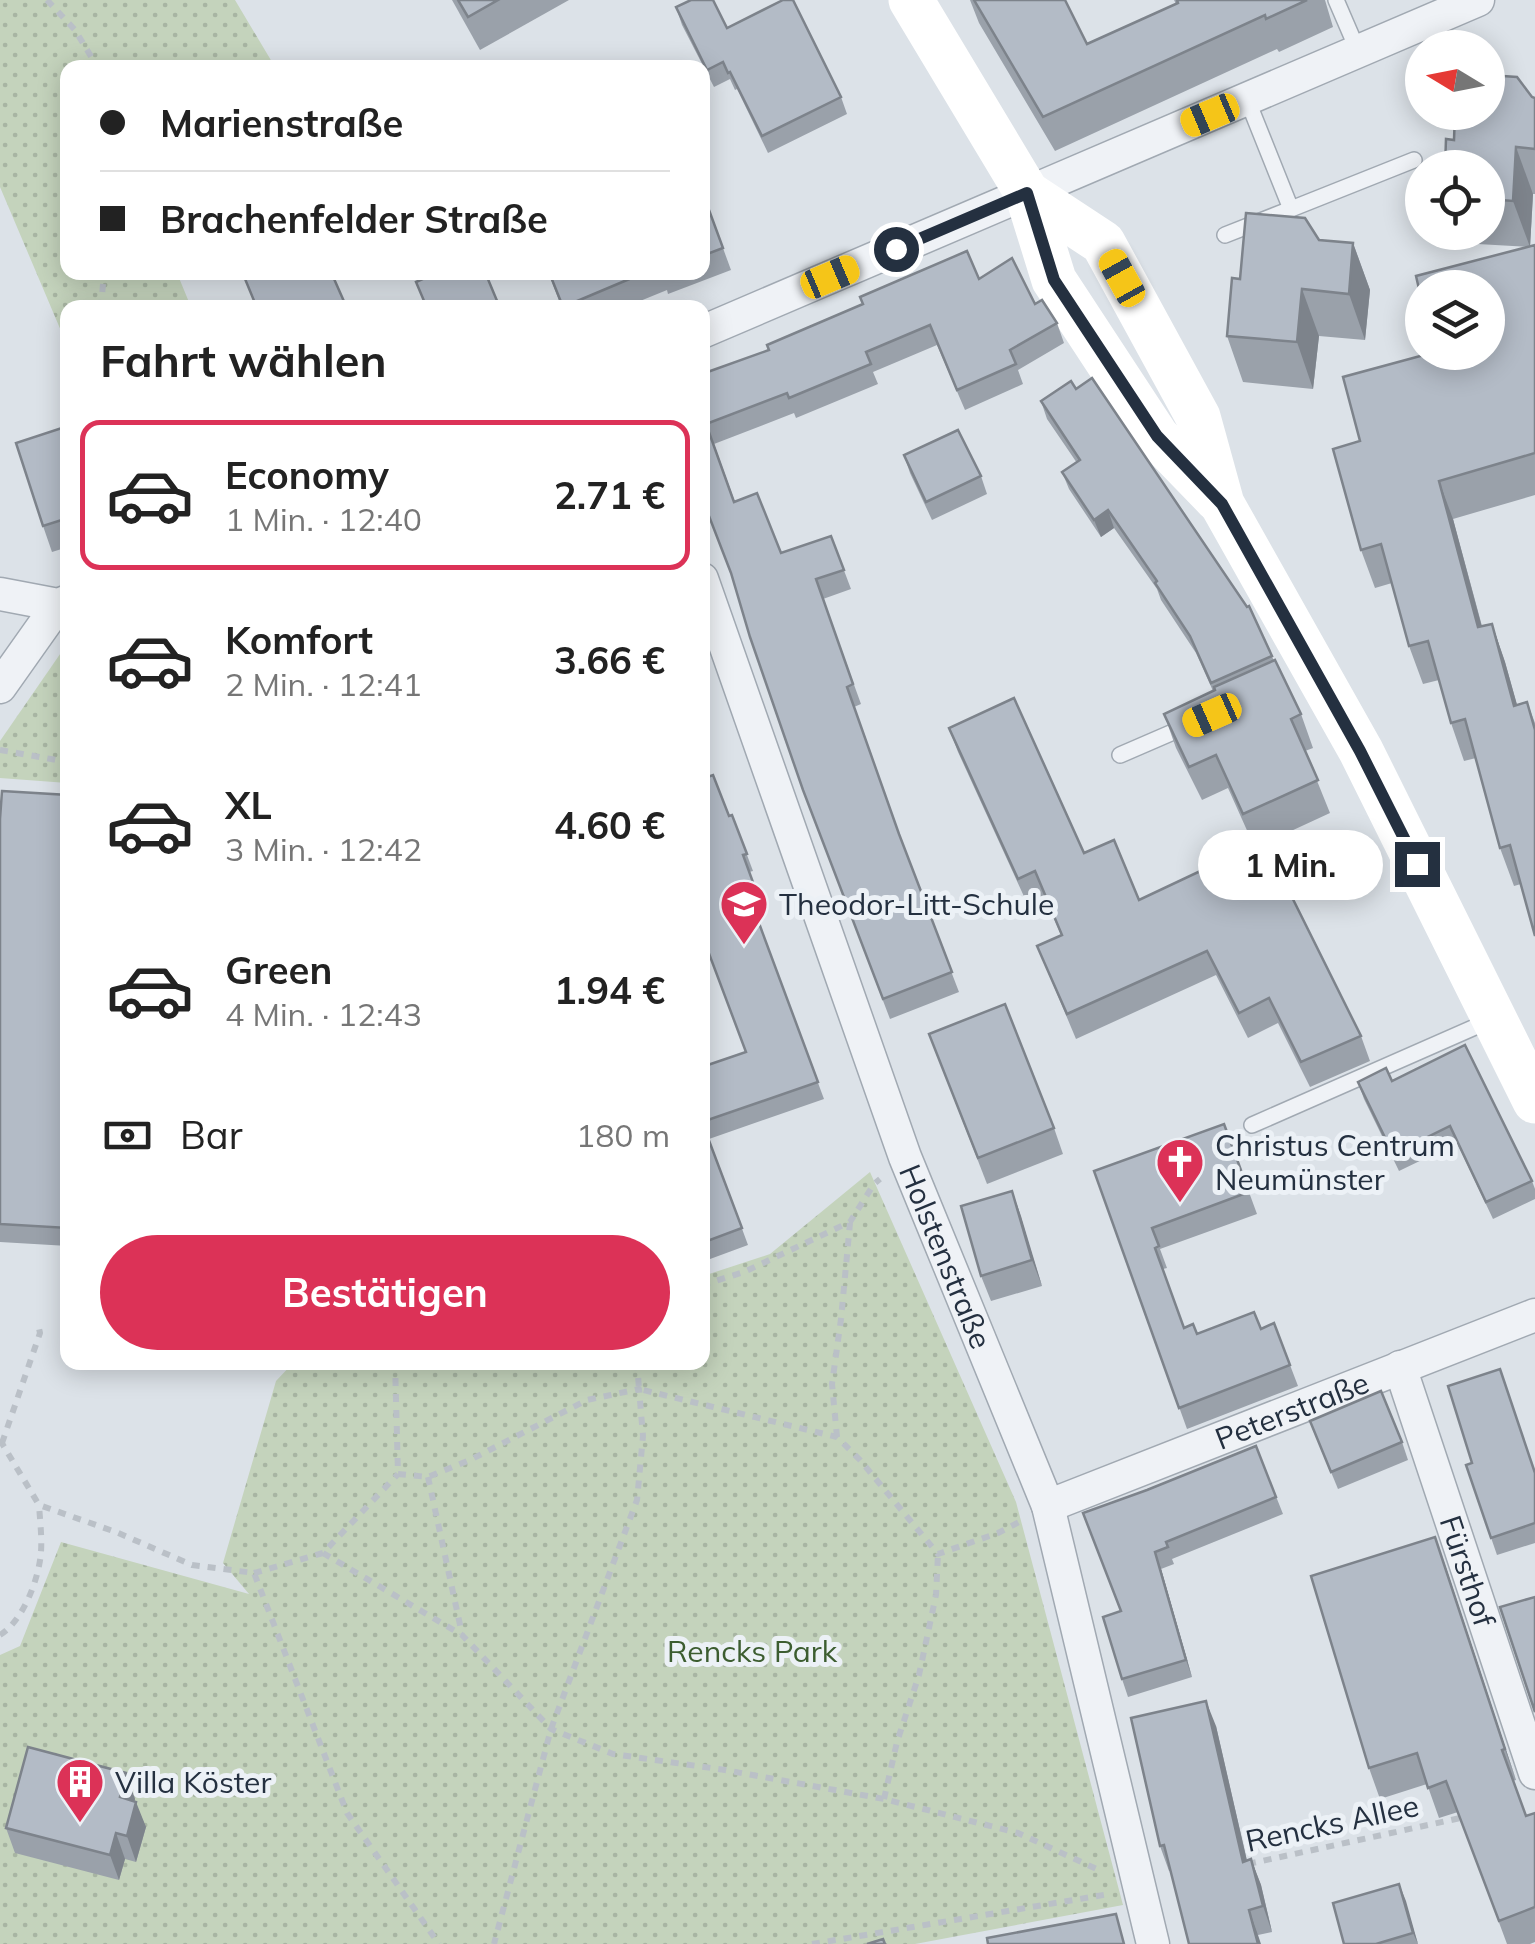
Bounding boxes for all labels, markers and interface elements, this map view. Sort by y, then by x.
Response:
north arrow [1405,30,1505,130]
map controls [1405,30,1505,370]
car [1177,89,1243,141]
text: Marienstraße [160,99,403,147]
button: locate [1405,150,1505,250]
text: Brachenfelder Straße [160,195,548,243]
route start [874,227,919,272]
car [1094,244,1150,312]
car [797,251,863,303]
button: layers [1405,270,1505,370]
text: Fahrt wählen [100,332,387,388]
icon: car [105,450,195,540]
text: Economy [225,451,389,499]
text: 2.71 € [554,471,665,519]
text: 1 Min. · 12:40 [225,499,422,539]
icon: car [105,615,195,705]
text: Komfort [225,616,373,664]
text: 3.66 € [554,636,665,684]
text: 2 Min. · 12:41 [225,664,422,704]
car [1178,689,1246,741]
icon: car [105,780,195,870]
text: XL [225,781,272,829]
text: 4.60 € [554,801,665,849]
text: 3 Min. · 12:42 [225,829,422,869]
callout: 1 Min. [1197,829,1382,899]
route end [1395,842,1440,887]
text: 1 Min. [1245,845,1336,885]
school or university icon: Theodor-Litt-Schule [718,878,770,946]
place label: Theodor-Litt-Schule [779,885,1054,923]
icon: car [105,945,195,1035]
text: Green [225,946,332,994]
text: 1.94 € [554,966,665,1014]
text: 4 Min. · 12:43 [225,994,422,1034]
icon: cash [100,1108,155,1163]
text: Bar [180,1111,242,1159]
text: 180 m [576,1115,670,1155]
place label: Christus Centrum Neumünster [1215,1126,1455,1198]
church icon: Christus Centrum Neumünster [1154,1136,1206,1204]
street label: Holstenstraße [891,1159,1000,1354]
button: Bestätigen [100,1235,670,1350]
street label: Peterstraße [1210,1363,1374,1458]
street label: Fürsthof [1432,1511,1504,1632]
park label: Rencks Park [667,1632,838,1670]
building icon: Villa Köster [54,1756,106,1824]
place label: Villa Köster [115,1763,271,1801]
street label: Rencks Allee [1242,1786,1422,1860]

